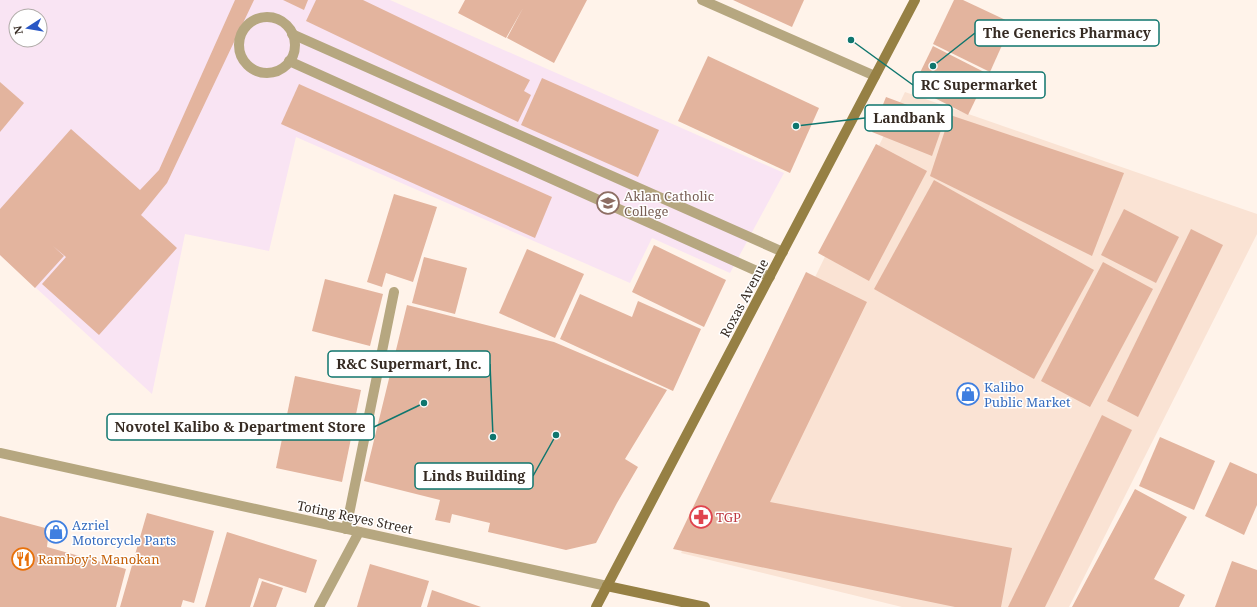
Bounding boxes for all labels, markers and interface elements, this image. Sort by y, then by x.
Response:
north arrow [8,8,48,48]
callout: The Generics Pharmacy [975,20,1159,46]
text: The Generics Pharmacy [983,23,1152,42]
text: N [9,24,26,36]
callout: RC Supermarket [913,72,1045,98]
text: RC Supermarket [921,75,1037,94]
callout: Landbank [865,105,952,131]
text: Landbank [873,108,945,127]
place label: Aklan Catholic College [624,187,714,220]
school or university icon: Aklan Catholic College [595,190,621,216]
street label: Roxas Avenue [716,256,772,340]
callout: R&C Supermart, Inc. [328,351,490,377]
text: R&C Supermart, Inc. [336,354,482,373]
place label: Kalibo Public Market [984,378,1071,411]
shop icon: Kalibo Public Market [955,381,981,407]
callout: Novotel Kalibo & Department Store [107,414,374,440]
text: Novotel Kalibo & Department Store [115,417,366,436]
callout: Linds Building [415,463,533,489]
text: Linds Building [423,466,525,485]
street label: Toting Reyes Street [296,496,415,538]
pharmacy icon: TGP [688,504,714,530]
place label: TGP [716,508,741,526]
place label: Azriel Motorcycle Parts [72,516,176,549]
shop icon: Azriel Motorcycle Parts [43,519,69,545]
restaurant icon: Ramboy's Manokan [10,546,36,572]
place label: Ramboy's Manokan [38,550,160,568]

